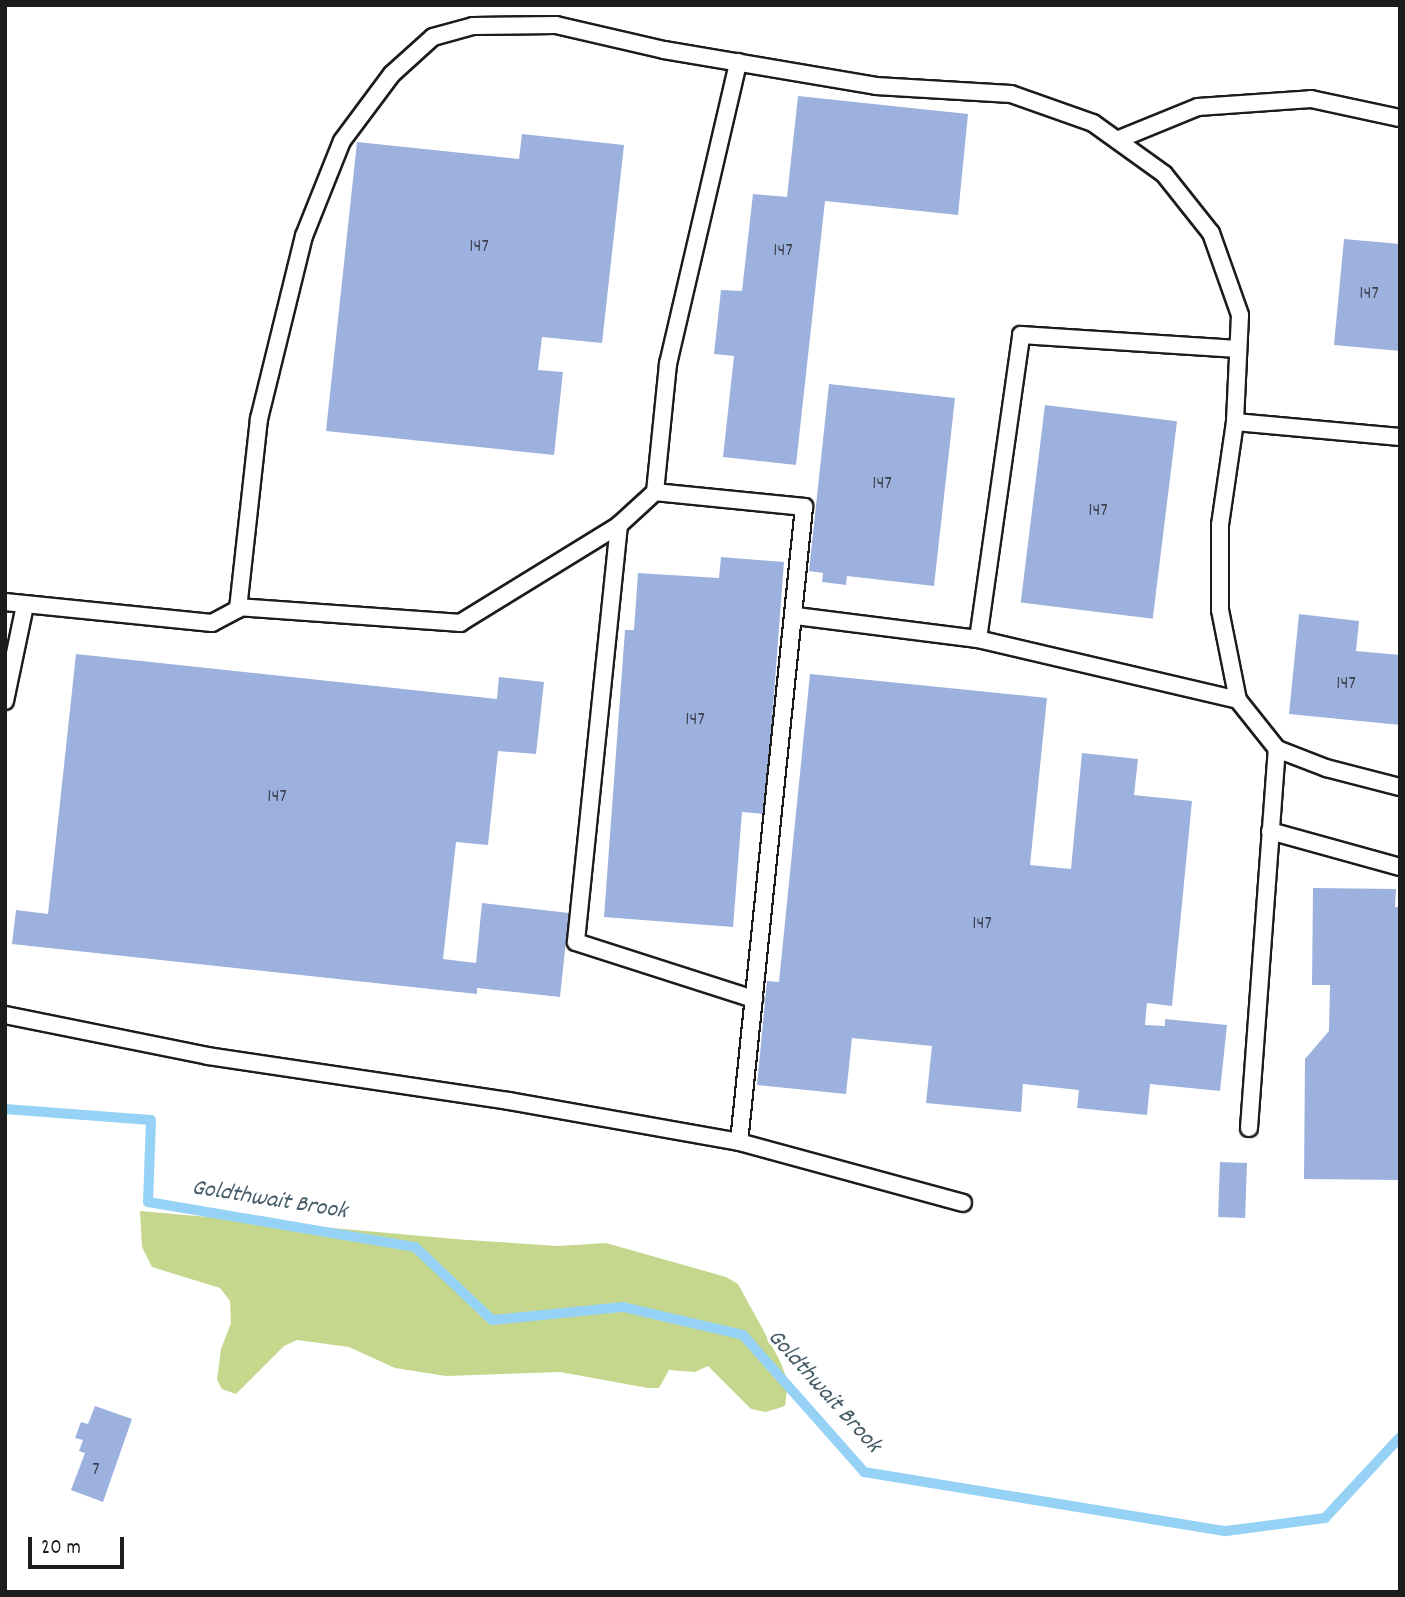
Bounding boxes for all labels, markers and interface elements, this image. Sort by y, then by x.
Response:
house number: 147 [469,237,489,259]
house number: 147 [773,241,793,263]
house number: 147 [1359,284,1379,306]
house number: 147 [872,474,892,496]
house number: 147 [1088,501,1108,523]
house number: 147 [1336,674,1356,696]
house number: 147 [685,710,705,732]
house number: 147 [267,787,287,809]
house number: 147 [972,914,992,936]
water label: Goldthwait Brook [189,1175,349,1227]
water label: Goldthwait Brook [760,1324,886,1460]
house number: 7 [92,1460,100,1482]
scale bar [32,1524,128,1568]
text: 20 m [41,1534,81,1564]

